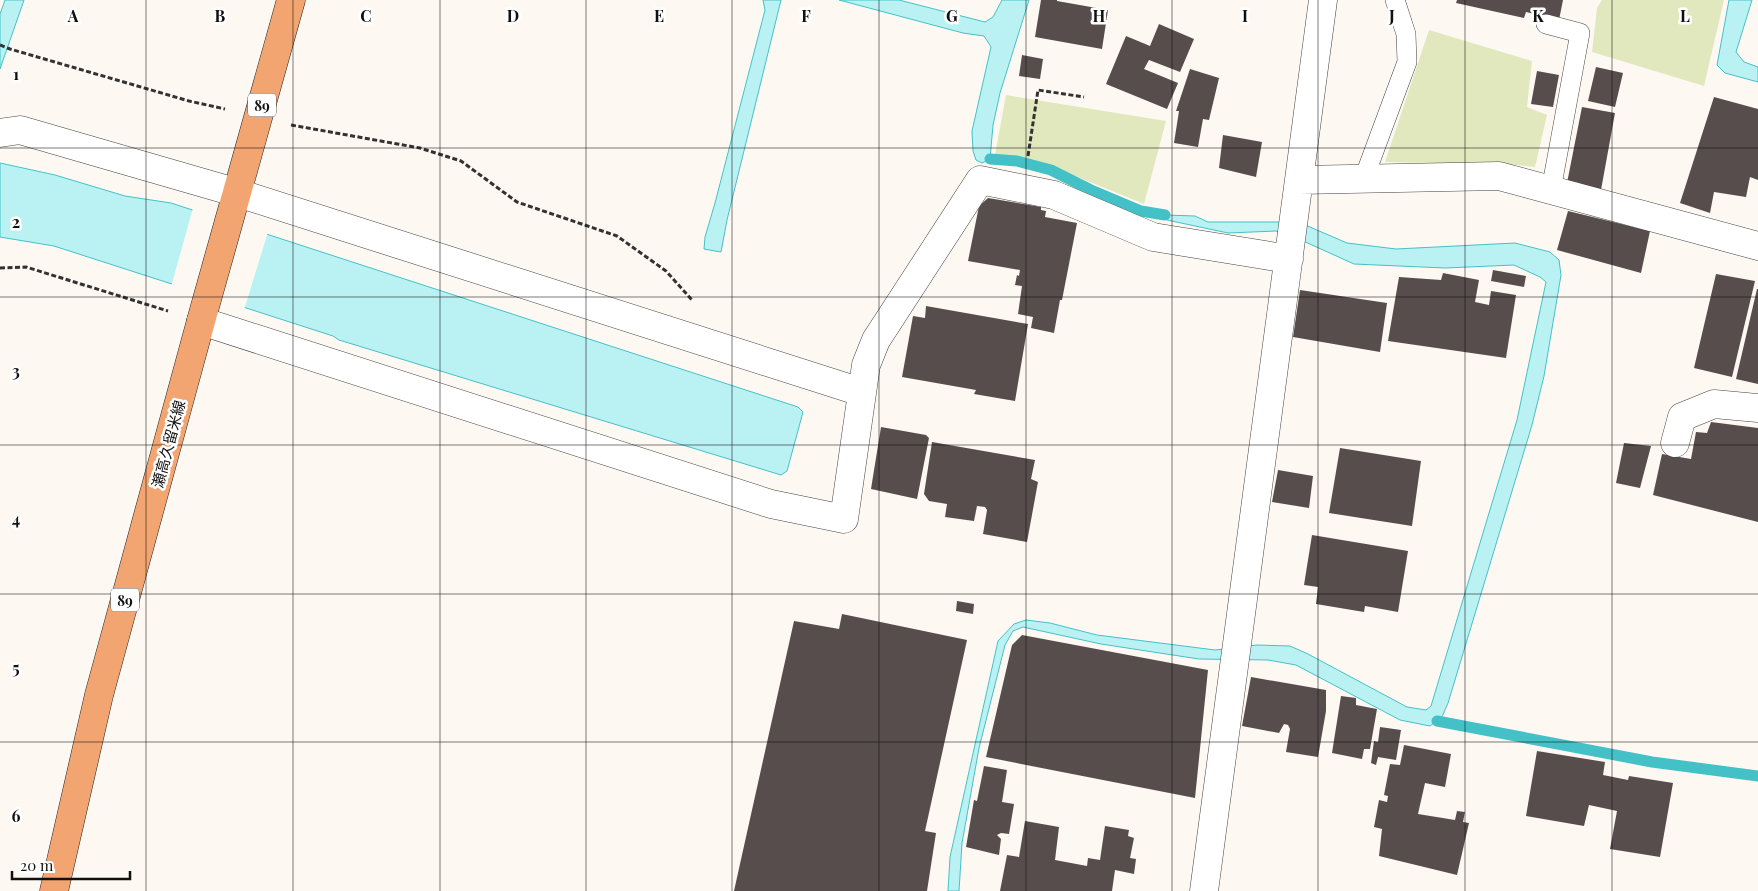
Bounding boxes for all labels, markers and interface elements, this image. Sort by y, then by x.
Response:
text: A [67,5,79,26]
text: B [215,5,226,26]
text: C [360,5,372,26]
text: D [507,5,519,26]
text: E [654,5,664,26]
text: F [801,5,811,26]
text: G [946,5,958,26]
text: H [1093,5,1106,26]
text: I [1242,5,1248,26]
text: J [1388,5,1395,26]
text: K [1532,5,1544,26]
text: L [1680,5,1690,26]
text: 1 [13,63,19,84]
road number: 89 [248,94,276,116]
text: 2 [12,211,20,232]
text: 3 [12,360,20,381]
street label: 瀬高久留米線 [147,398,189,490]
text: 4 [12,508,20,529]
road number: 89 [111,588,139,612]
text: 5 [12,657,20,678]
text: 6 [12,805,21,826]
scale bar [12,848,130,880]
text: 20 m [20,855,54,875]

